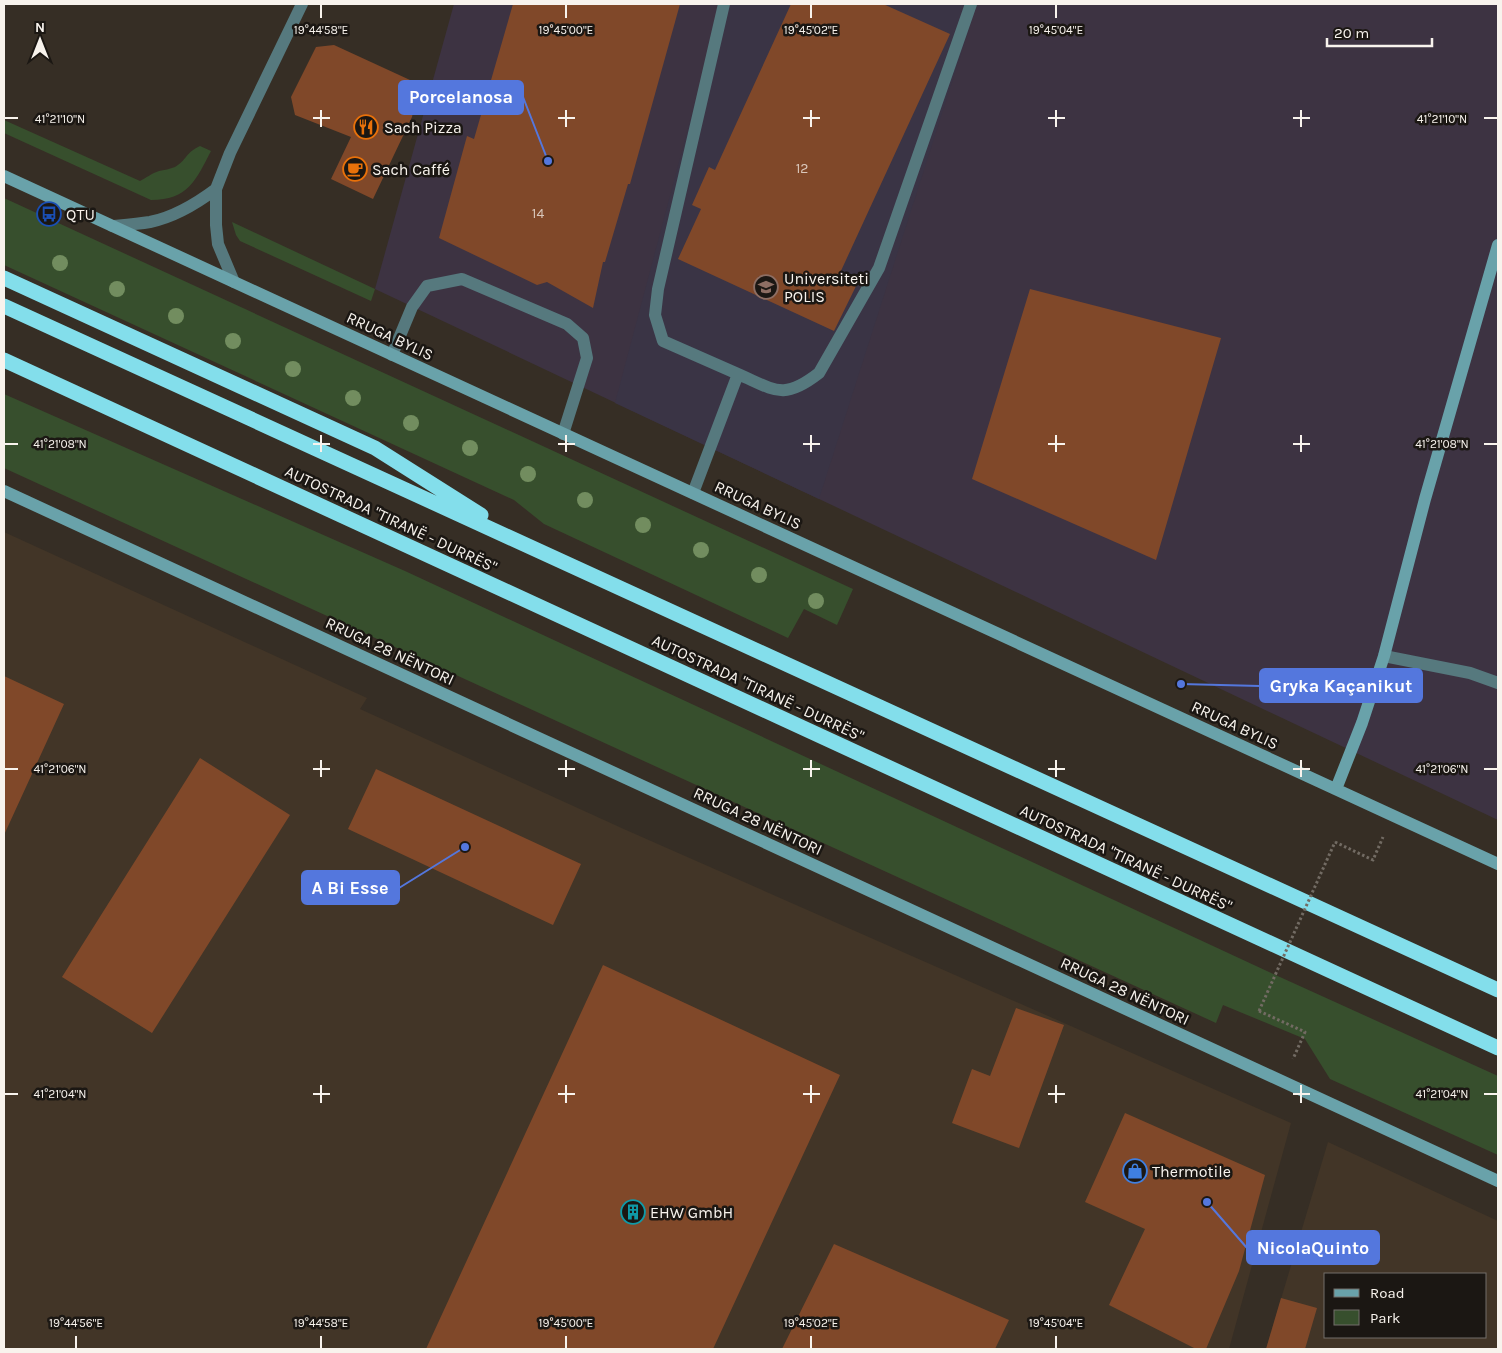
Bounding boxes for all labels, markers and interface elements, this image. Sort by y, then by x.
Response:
north arrow [15,15,65,65]
scale bar [1327,15,1432,47]
text: N [35,19,45,36]
text: 19°44'58"E [294,23,348,37]
text: 19°45'00"E [539,23,593,37]
text: 19°45'02"E [784,23,838,37]
text: 19°45'04"E [1029,23,1083,37]
text: 20 m [1334,24,1369,42]
callout: Porcelanosa [399,81,523,114]
text: Porcelanosa [409,86,513,108]
text: 41°21'10"N [35,112,85,126]
text: 41°21'10"N [1417,112,1467,126]
restaurant icon: Sach Pizza [353,114,379,140]
place label: Sach Pizza [384,118,462,137]
cafe icon: Sach Caffé [342,156,368,182]
place label: Sach Caffé [372,160,450,179]
house number: 12 [796,160,808,177]
bus stop icon: QTU [36,201,62,227]
place label: QTU [66,205,95,224]
house number: 14 [532,205,544,222]
place label: Universiteti POLIS [784,269,869,306]
school or university icon: Universiteti POLIS [753,274,779,300]
street label: RRUGA BYLIS [344,308,436,364]
text: 41°21'08"N [33,437,87,451]
text: 41°21'08"N [1415,437,1469,451]
street label: AUTOSTRADA "TIRANË - DURRËS" [282,461,500,577]
street label: RRUGA BYLIS [712,477,804,533]
street label: RRUGA 28 NËNTORI [323,613,457,689]
street label: AUTOSTRADA "TIRANË - DURRËS" [649,630,867,746]
callout: Gryka Kaçanikut [1260,669,1422,702]
text: Gryka Kaçanikut [1270,675,1412,697]
street label: RRUGA BYLIS [1189,697,1281,753]
text: 41°21'06"N [33,762,87,776]
text: 41°21'06"N [1415,762,1469,776]
street label: RRUGA 28 NËNTORI [691,783,825,859]
street label: AUTOSTRADA "TIRANË - DURRËS" [1017,800,1235,916]
callout: A Bi Esse [302,871,399,904]
text: A Bi Esse [311,877,389,899]
street label: RRUGA 28 NËNTORI [1058,953,1192,1029]
text: 41°21'04"N [34,1087,87,1101]
text: 41°21'04"N [1416,1087,1469,1101]
shop icon: Thermotile [1122,1158,1148,1184]
place label: Thermotile [1152,1162,1231,1181]
building icon: EHW GmbH [620,1199,646,1225]
place label: EHW GmbH [650,1203,733,1222]
callout: NicolaQuinto [1247,1231,1379,1264]
text: NicolaQuinto [1257,1237,1369,1259]
legend [1324,1273,1487,1338]
text: Road [1370,1284,1405,1302]
text: Park [1370,1309,1400,1327]
text: 19°44'56"E [49,1316,103,1330]
text: 19°44'58"E [294,1316,348,1330]
text: 19°45'00"E [539,1316,593,1330]
text: 19°45'02"E [784,1316,838,1330]
text: 19°45'04"E [1029,1316,1083,1330]

